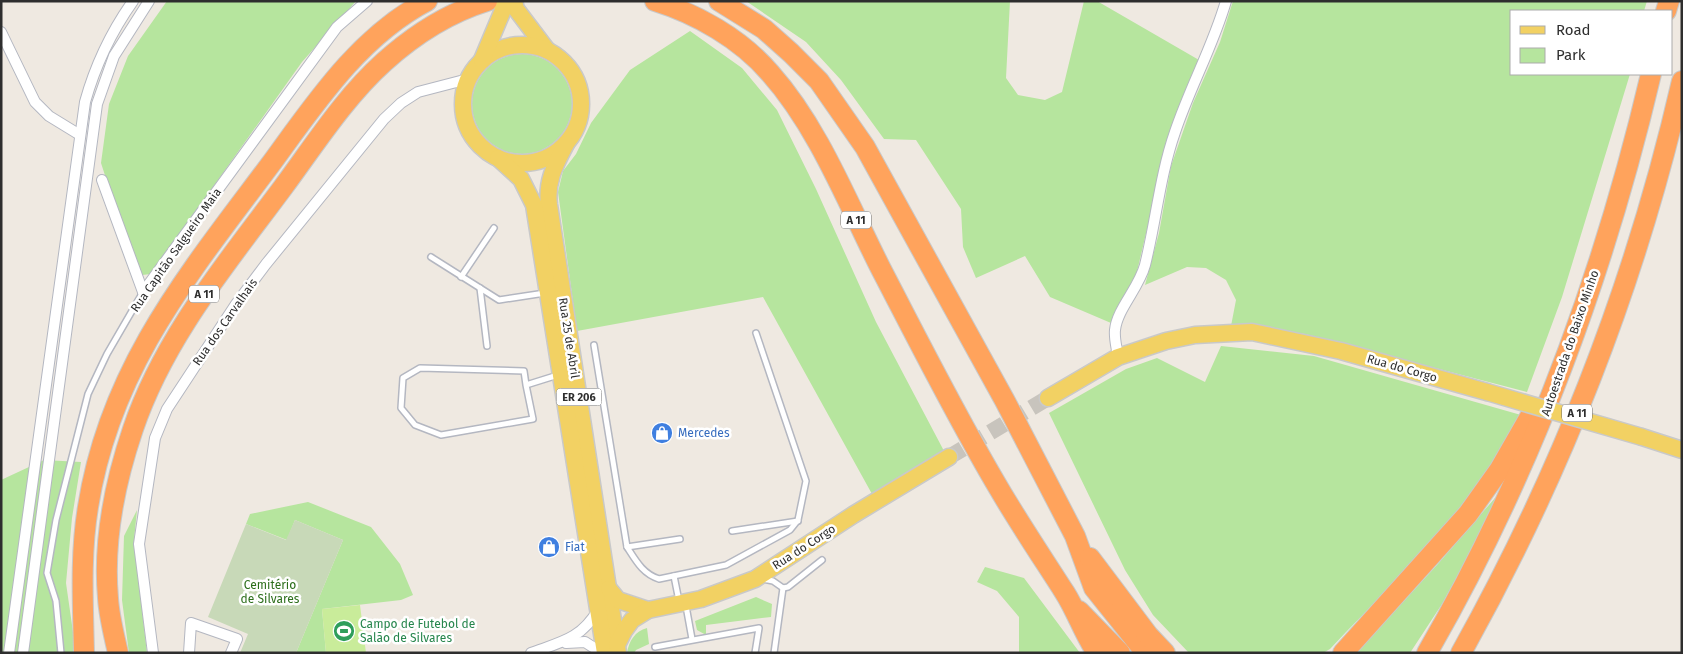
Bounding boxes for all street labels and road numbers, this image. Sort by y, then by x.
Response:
street label: Rua Capitão Salgueiro Maia [128,185,224,315]
road number: A 11 [841,212,871,228]
street label: Autoestrada do Baixo Minho [1538,268,1602,418]
street label: Rua dos Carvalhais [190,276,260,368]
road number: A 11 [189,286,219,302]
street label: Rua 25 de Abril [556,297,582,380]
street label: Rua do Corgo [1365,351,1439,385]
road number: ER 206 [556,388,602,406]
road number: A 11 [1562,404,1592,422]
street label: Rua do Corgo [770,521,838,573]

